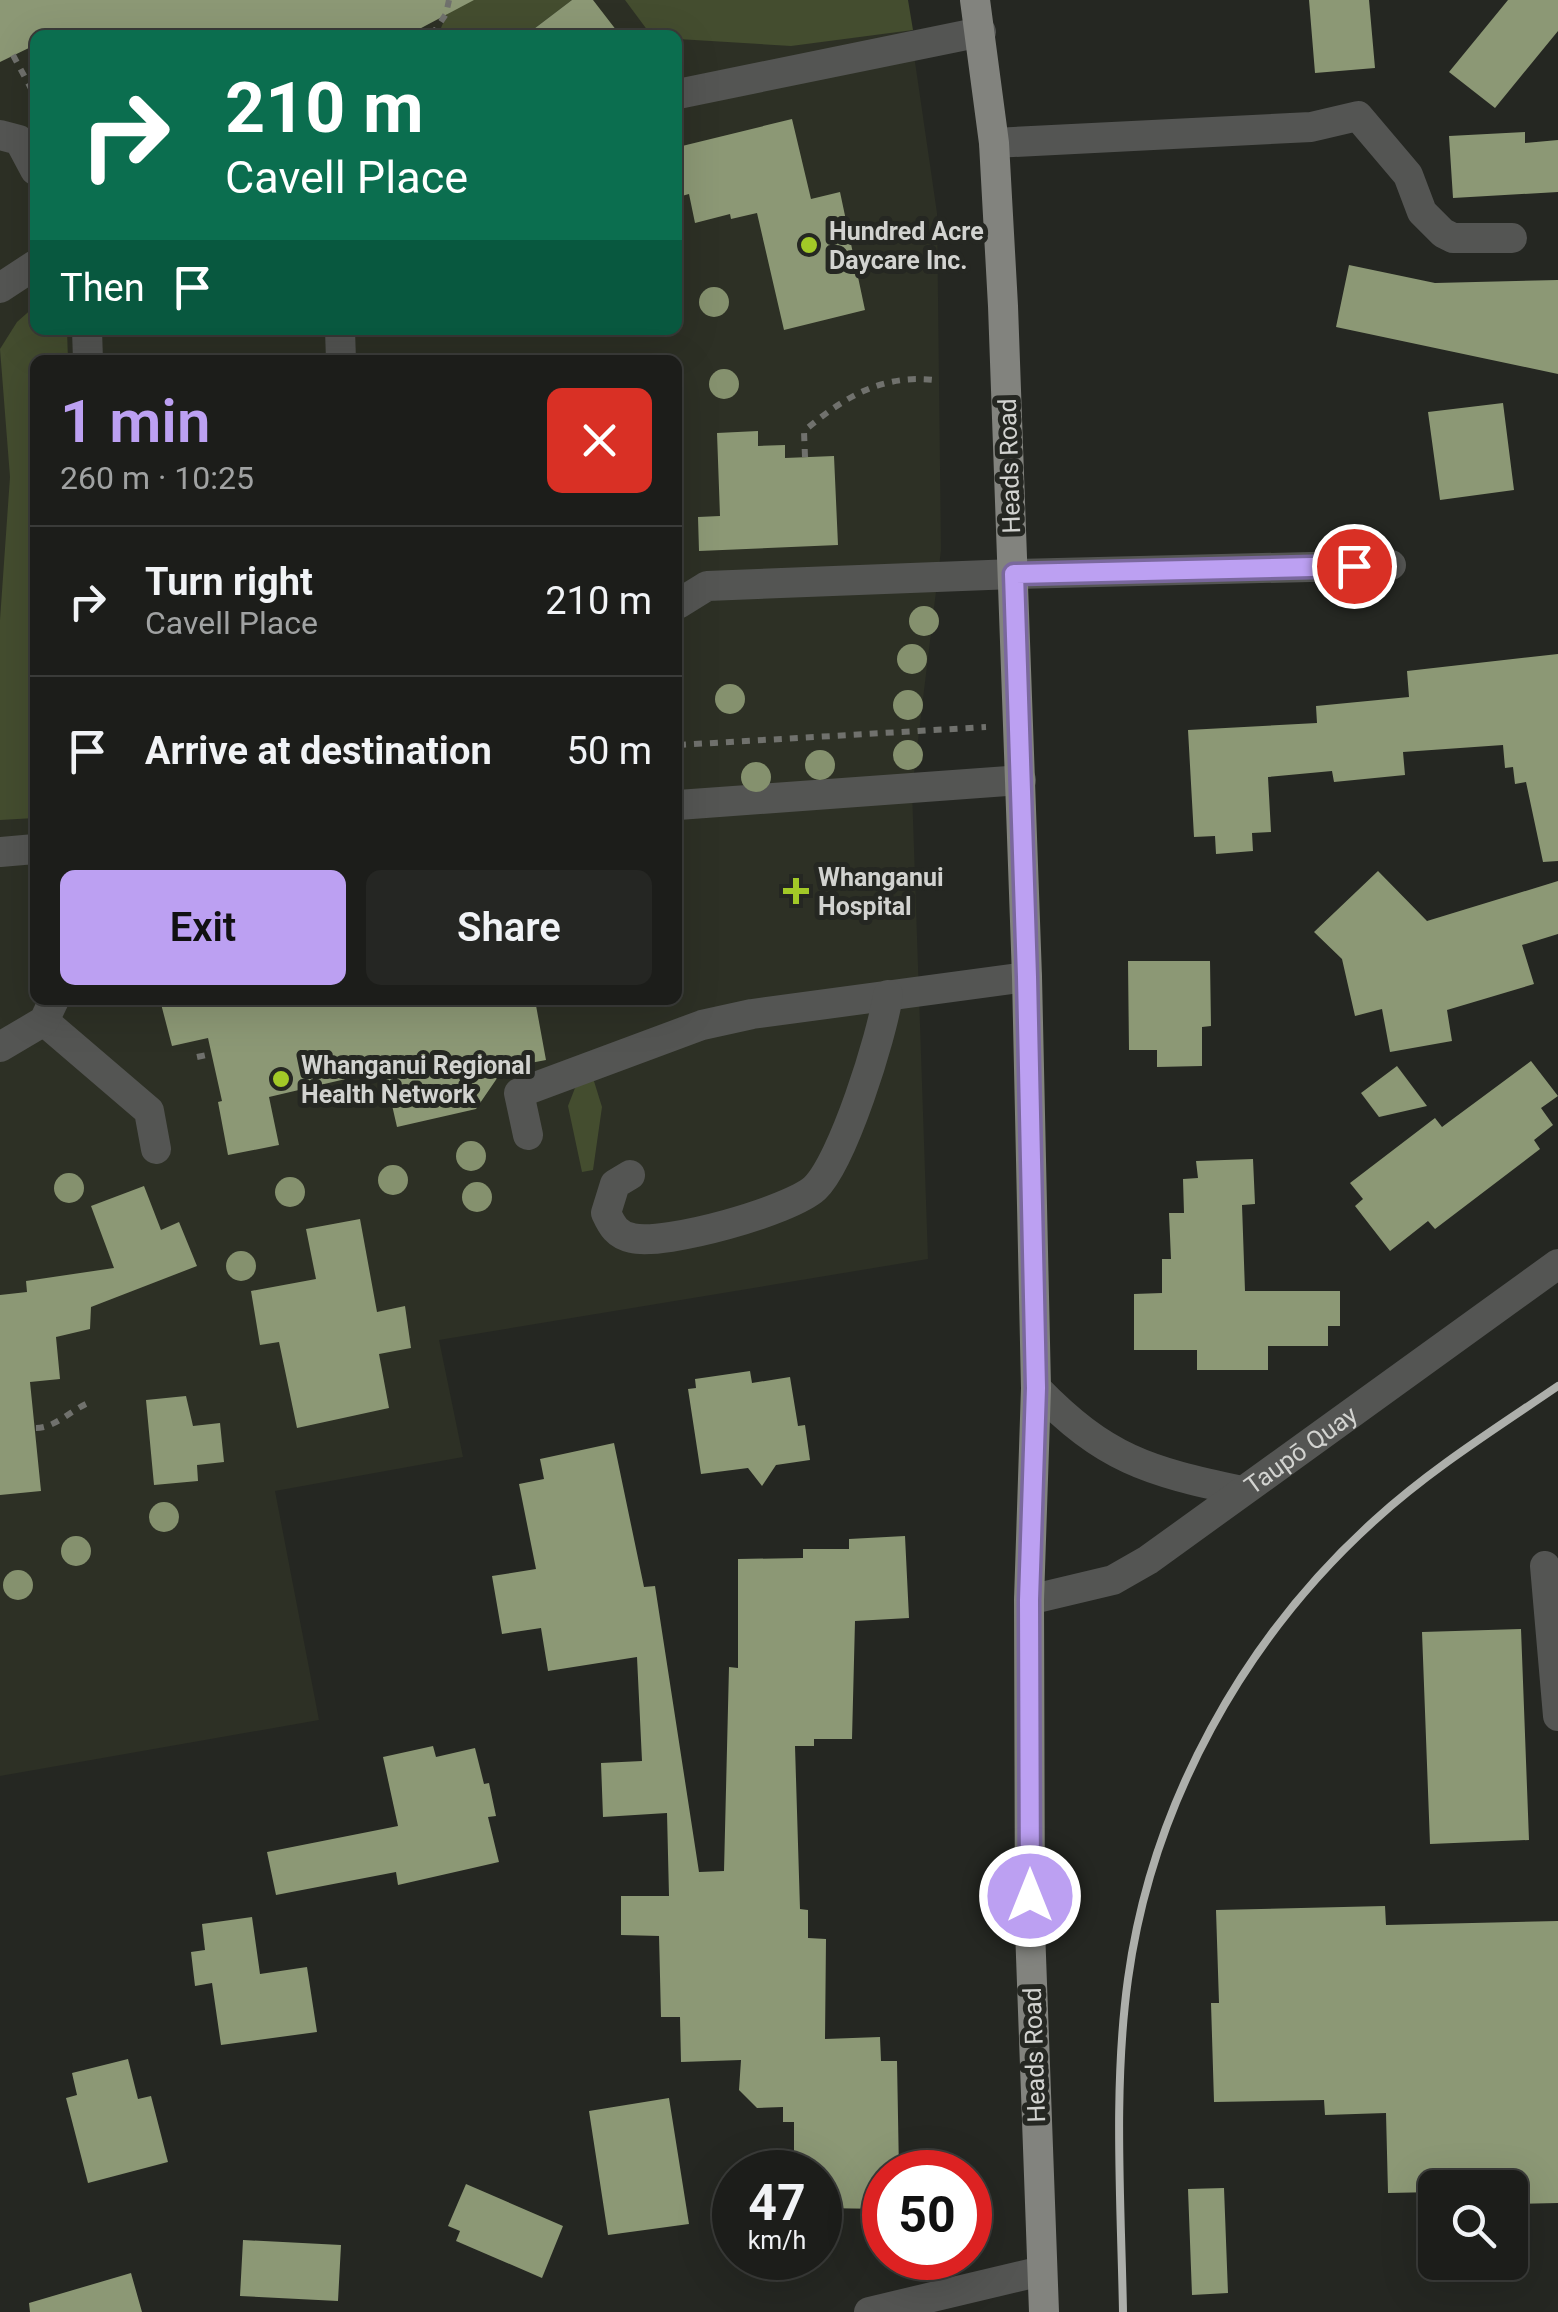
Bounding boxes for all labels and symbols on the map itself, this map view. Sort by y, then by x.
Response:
place label: Hundred Acre Daycare Inc. [829,217,984,275]
marker: Hundred Acre Daycare Inc. [798,234,820,256]
street label: Heads Road [993,398,1026,534]
pin [1312,524,1397,609]
place label: Whanganui Hospital [818,863,944,921]
marker: Whanganui Hospital [783,878,809,904]
place label: Whanganui Regional Health Network [301,1051,531,1109]
marker: Whanganui Regional Health Network [270,1068,292,1090]
street label: Taupō Quay [1239,1400,1363,1500]
position arrow [978,1844,1082,1948]
street label: Heads Road [1018,1987,1051,2123]
speed limit sign: 50 [862,2150,992,2280]

